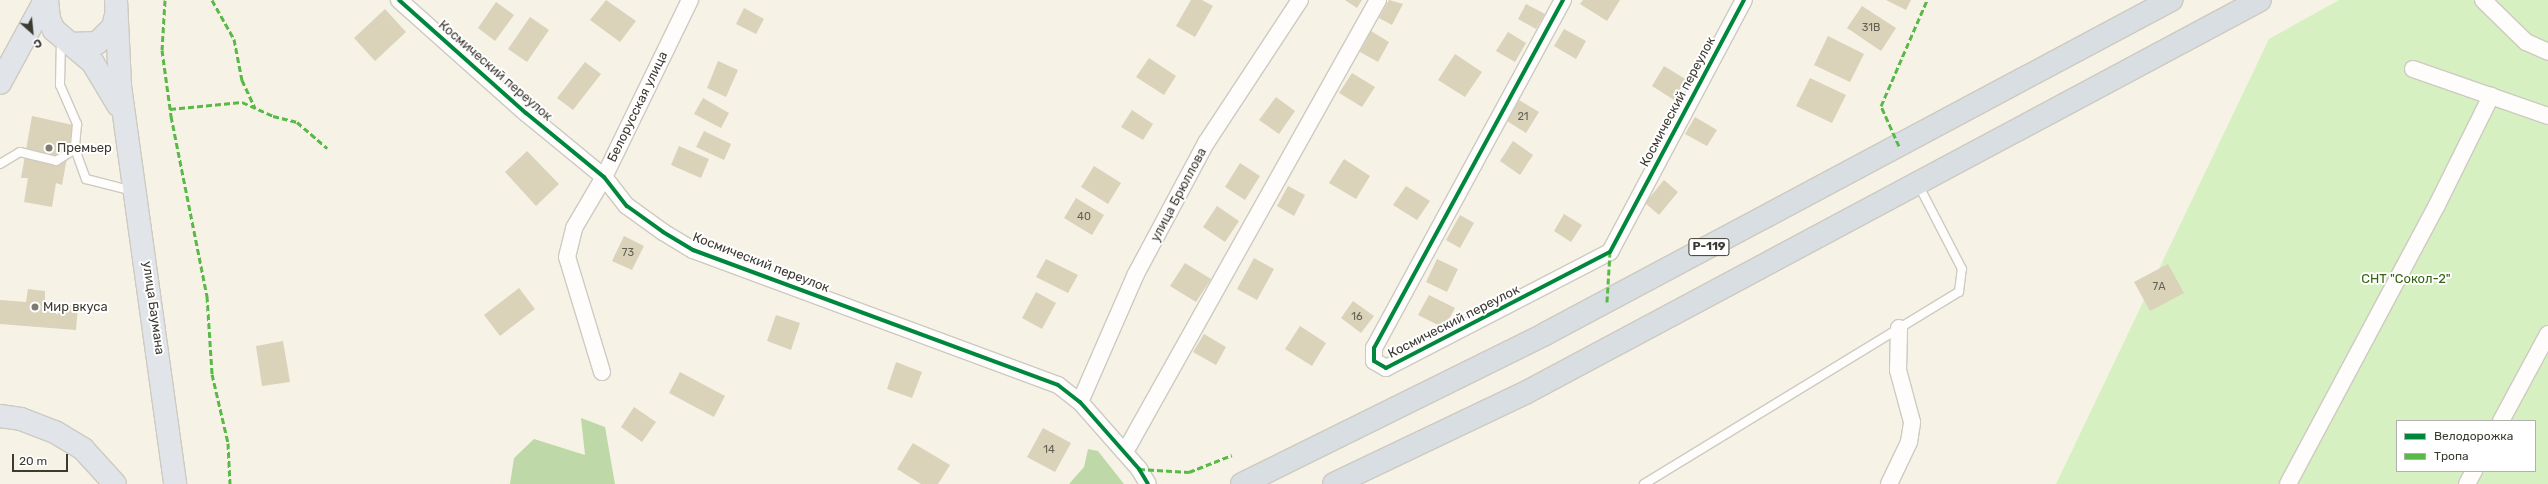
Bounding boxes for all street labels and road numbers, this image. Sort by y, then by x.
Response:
street label: Космический переулок [435,17,555,125]
street label: Космический переулок [1637,34,1719,170]
street label: Белорусская улица [604,49,672,165]
street label: улица Брюллова [1148,145,1210,245]
street label: Космический переулок [690,230,832,296]
road number: Р-119 [1688,237,1730,257]
street label: улица Баумана [139,260,167,356]
street label: Космический переулок [1386,282,1522,362]

